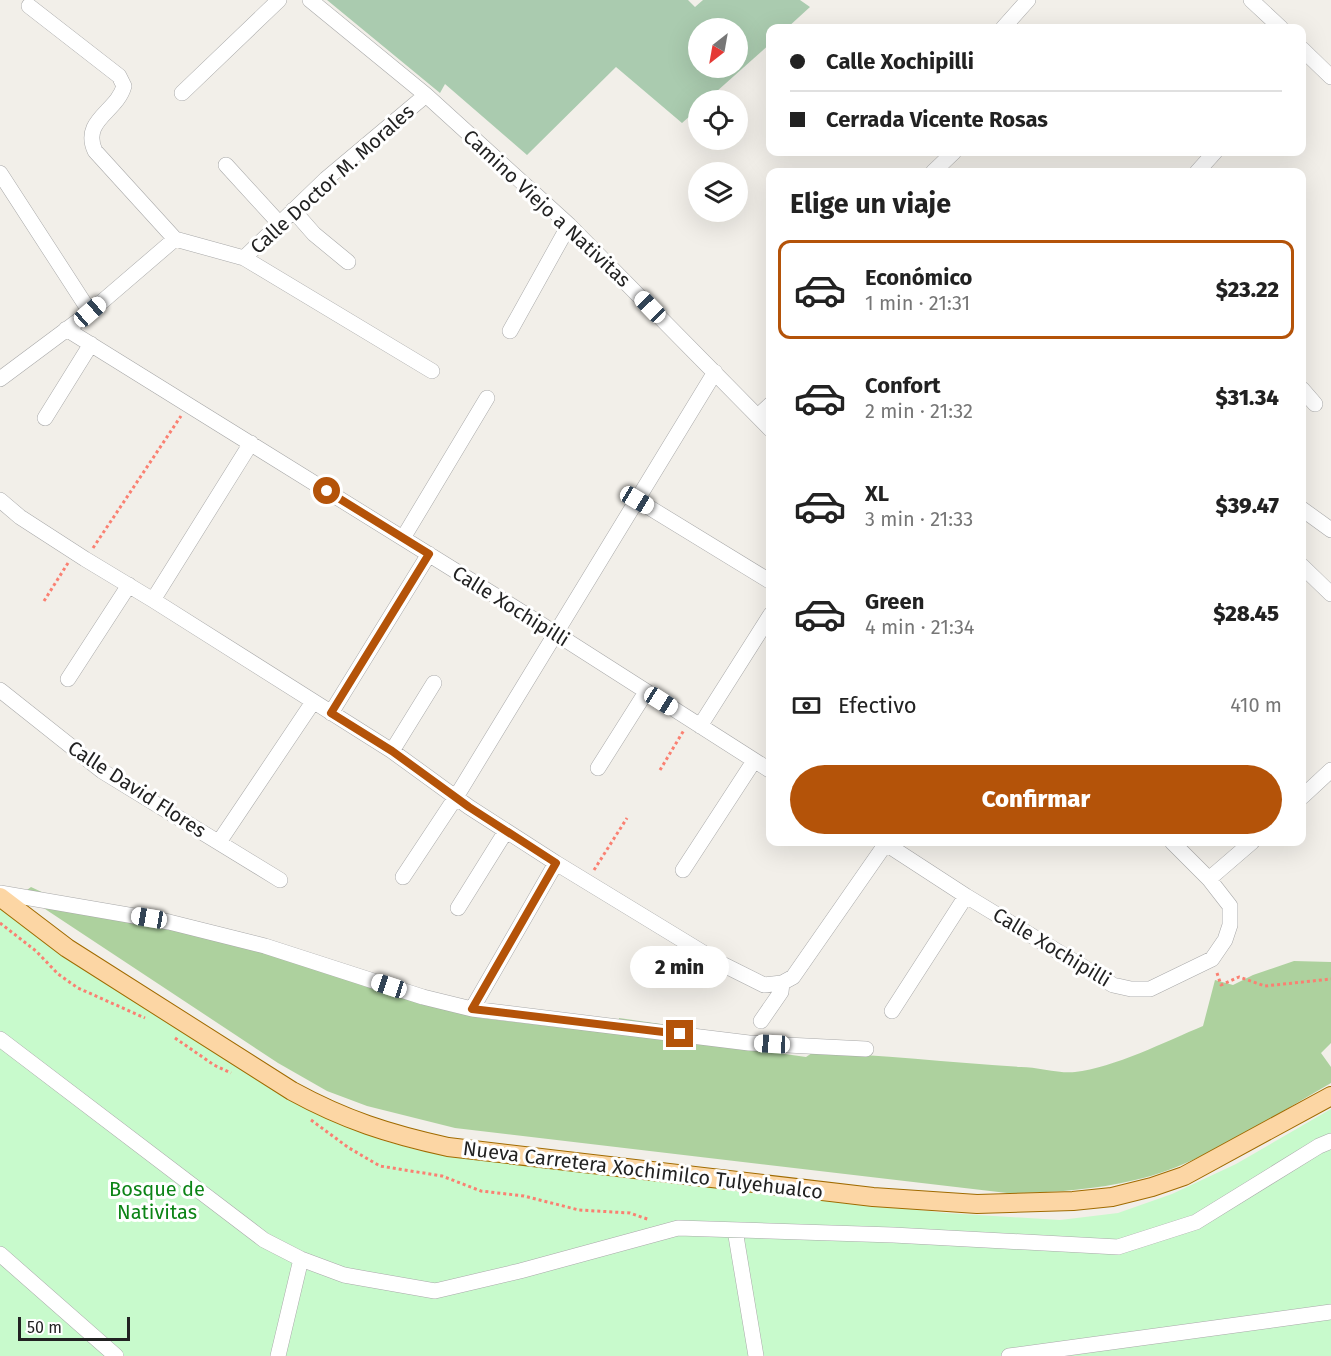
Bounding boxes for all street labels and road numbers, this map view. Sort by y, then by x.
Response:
street label: Calle Doctor M. Morales [245,99,419,259]
street label: Camino Viejo a Nativitas [458,124,636,292]
street label: Calle Xochipilli [448,560,574,652]
street label: Calle David Flores [63,735,211,843]
street label: Calle Xochipilli [989,902,1115,992]
street label: Nueva Carretera Xochimilco Tulyehualco [462,1136,824,1204]

